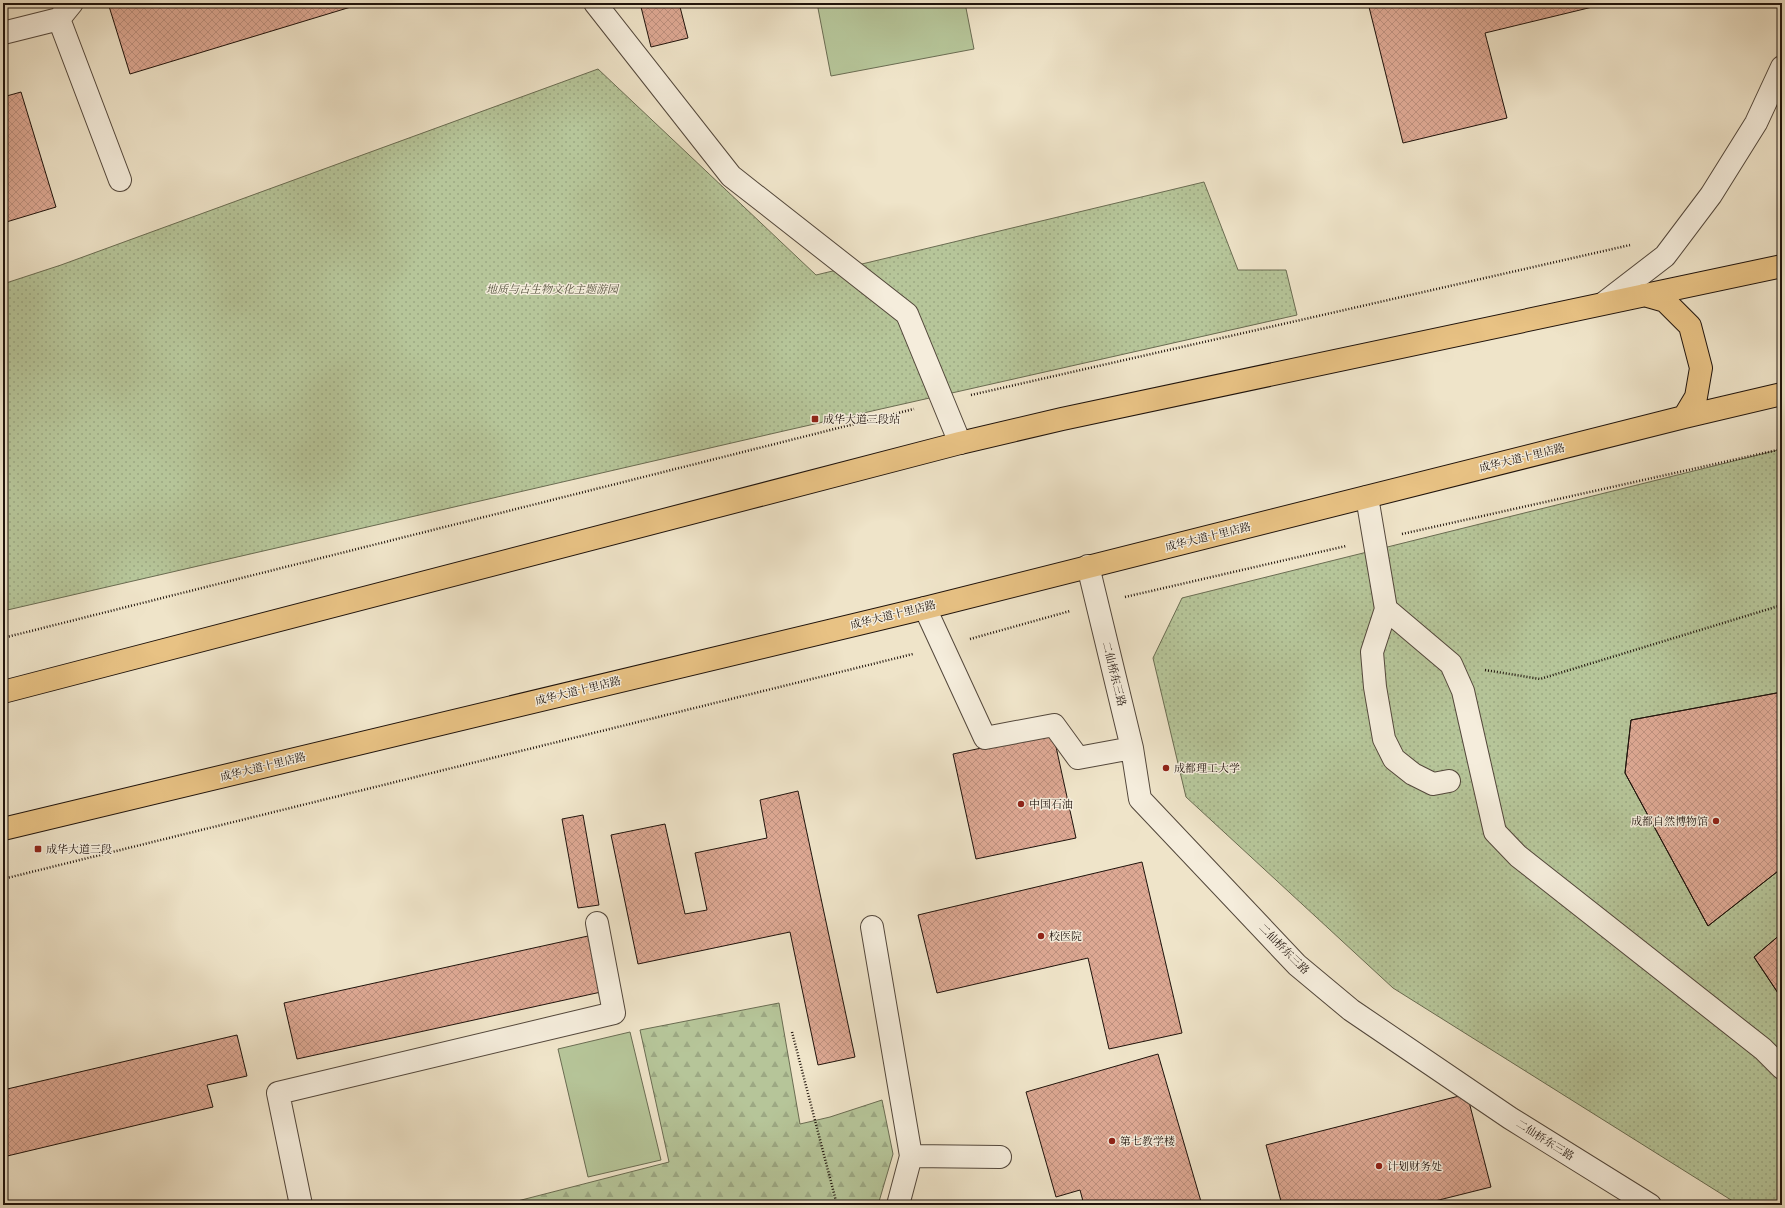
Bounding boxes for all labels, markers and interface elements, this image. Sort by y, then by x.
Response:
park label: 地质与古生物文化主题游园 [486,283,620,296]
place label: 成华大道三段站 [823,413,900,426]
marker: 成华大道三段站 [810,414,820,424]
street label: 成华大道十里店路 [1478,441,1566,475]
street label: 成华大道十里店路 [1164,520,1252,554]
street label: 成华大道十里店路 [849,598,937,632]
street label: 二仙桥东三路 [1100,640,1128,708]
street label: 成华大道十里店路 [534,674,622,708]
street label: 成华大道十里店路 [219,750,307,784]
place label: 成都理工大学 [1174,762,1240,775]
marker: 成都理工大学 [1161,763,1171,773]
place label: 中国石油 [1029,798,1073,811]
marker: 中国石油 [1016,799,1026,809]
place label: 成都自然博物馆 [1631,815,1708,828]
marker: 成都自然博物馆 [1711,816,1721,826]
place label: 成华大道三段 [46,843,112,856]
marker: 成华大道三段 [33,844,43,854]
street label: 二仙桥东三路 [1256,921,1312,977]
place label: 校医院 [1049,930,1082,943]
marker: 校医院 [1036,931,1046,941]
street label: 二仙桥东三路 [1514,1117,1576,1163]
place label: 第七教学楼 [1120,1135,1175,1148]
marker: 第七教学楼 [1107,1136,1117,1146]
place label: 计划财务处 [1387,1160,1442,1173]
marker: 计划财务处 [1374,1161,1384,1171]

